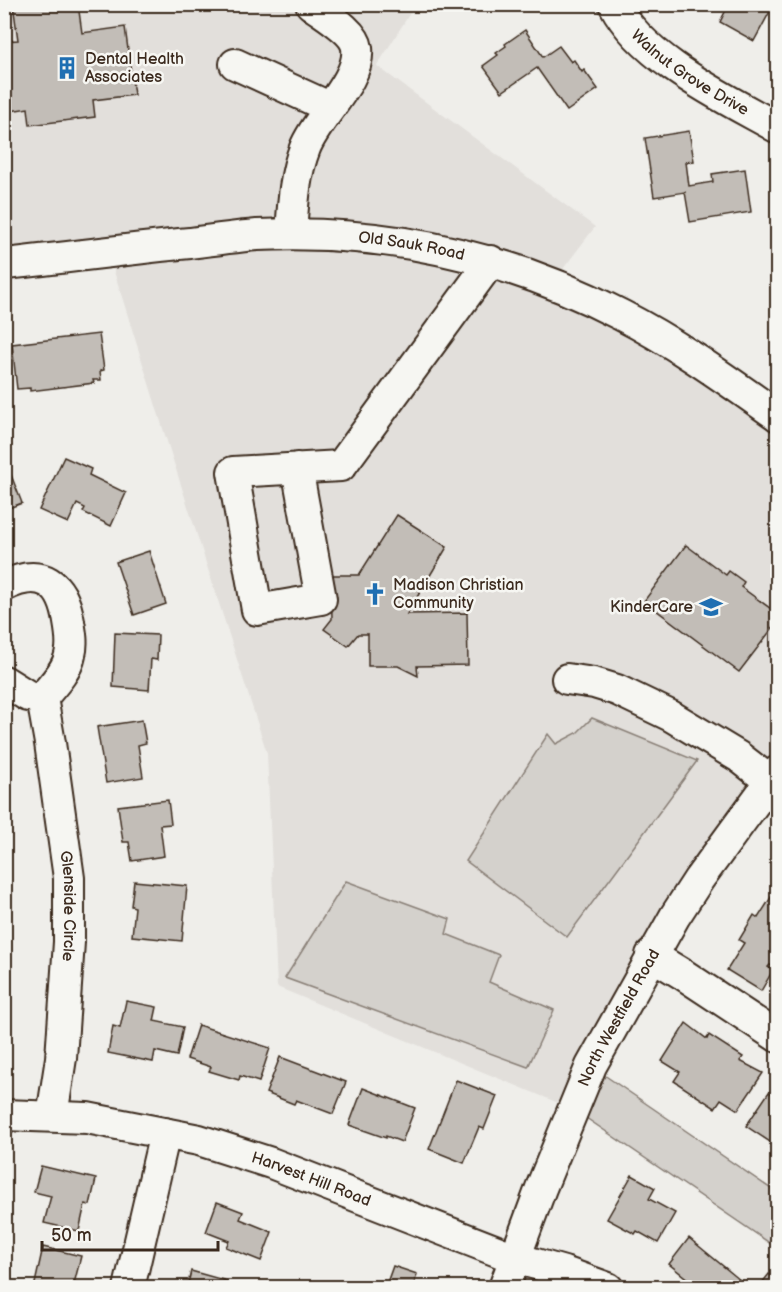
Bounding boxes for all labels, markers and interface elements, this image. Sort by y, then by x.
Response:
street label: Walnut Grove Drive [627,26,753,120]
place label: Dental Health Associates [85,50,184,87]
building icon: Dental Health Associates [54,55,80,81]
street label: Old Sauk Road [358,228,467,264]
place label: Madison Christian Community [393,576,524,613]
church icon: Madison Christian Community [362,581,388,607]
school or university icon: KinderCare [698,594,724,620]
place label: KinderCare [610,598,694,617]
street label: Glenside Circle [56,850,79,962]
street label: North Westfield Road [574,946,664,1089]
street label: Harvest Hill Road [249,1148,374,1210]
scale bar [42,1214,218,1252]
text: 50 m [51,1225,92,1246]

